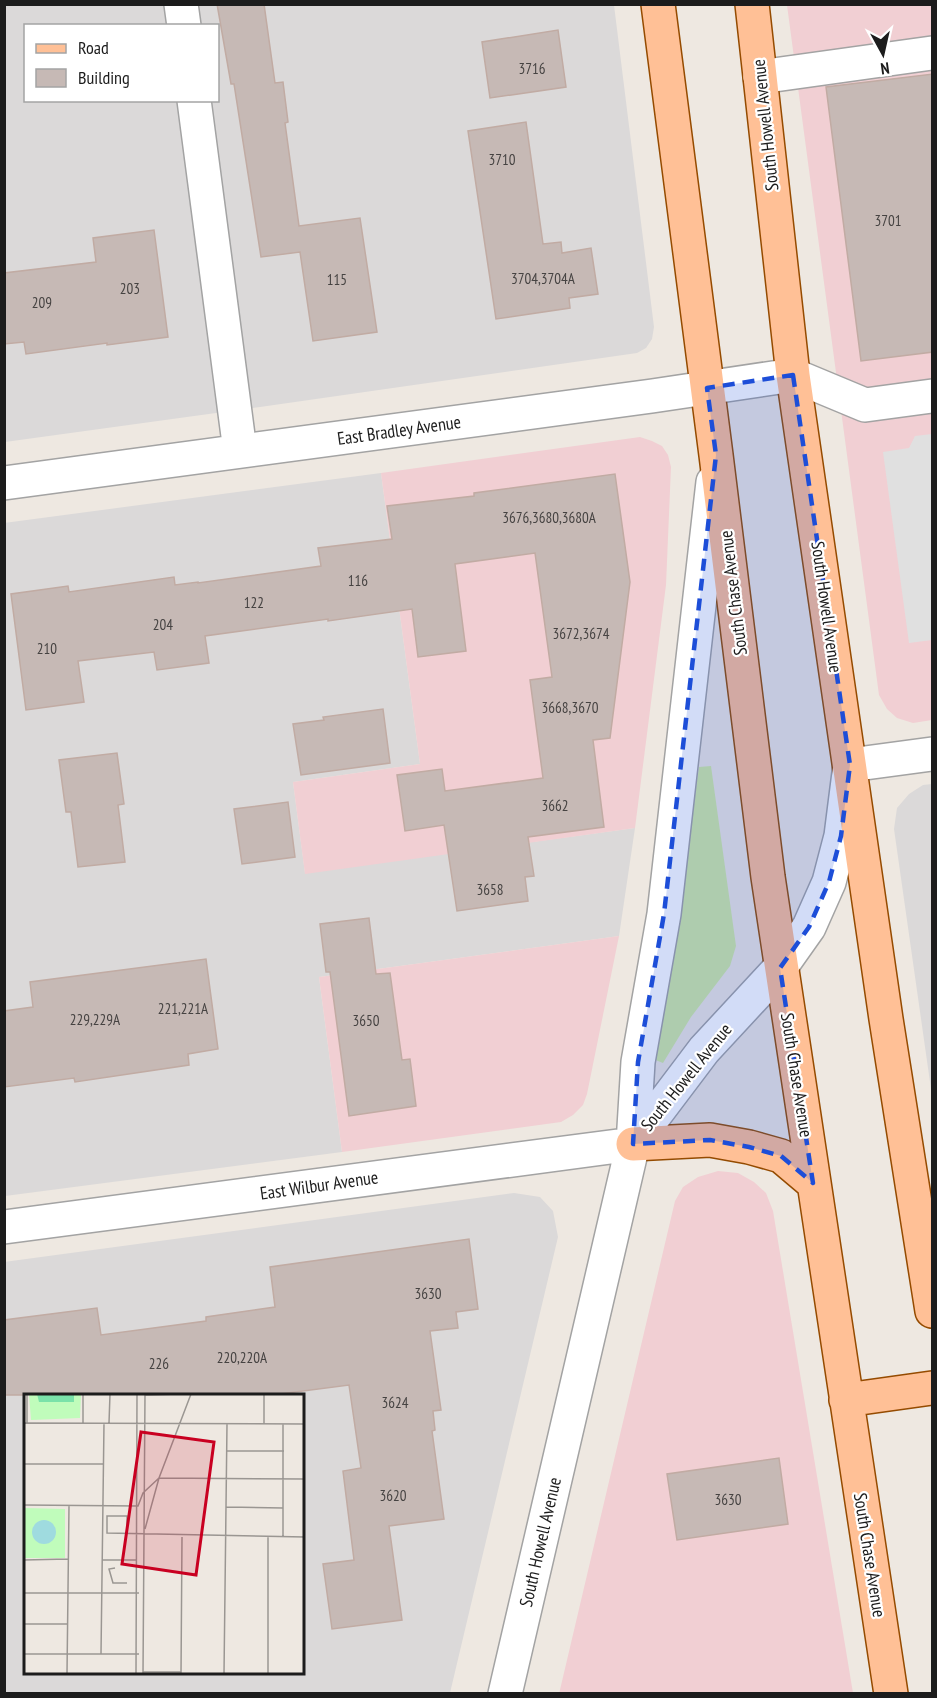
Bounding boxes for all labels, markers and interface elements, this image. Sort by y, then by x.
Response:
legend [24,24,219,102]
north arrow [853,24,913,84]
text: Road [78,36,109,59]
street label: South Howell Avenue [747,58,783,192]
text: N [879,58,891,79]
house number: 3716 [518,59,546,78]
text: Building [78,66,130,89]
house number: 3710 [488,150,516,169]
house number: 3701 [874,211,902,230]
house number: 3704,3704A [511,269,576,288]
house number: 115 [327,270,347,289]
house number: 203 [120,279,140,298]
house number: 209 [32,293,52,312]
street label: East Bradley Avenue [336,410,462,450]
house number: 3676,3680,3680A [502,508,597,527]
street label: South Chase Avenue [714,529,752,657]
street label: South Howell Avenue [806,540,848,674]
house number: 116 [348,571,368,590]
house number: 122 [244,593,264,612]
house number: 204 [153,615,173,634]
house number: 3672,3674 [553,624,610,643]
house number: 210 [37,639,57,658]
house number: 3668,3670 [542,698,599,717]
house number: 3662 [541,796,569,815]
house number: 3658 [476,880,504,899]
house number: 221,221A [158,999,209,1018]
house number: 229,229A [70,1010,121,1029]
house number: 3650 [352,1011,380,1030]
street label: South Chase Avenue [776,1011,818,1139]
street label: South Howell Avenue [635,1018,737,1136]
street label: East Wilbur Avenue [258,1165,380,1205]
house number: 3630 [414,1284,442,1303]
house number: 220,220A [217,1348,268,1367]
house number: 226 [149,1354,169,1373]
house number: 3624 [381,1393,409,1412]
inset map [24,1394,304,1674]
street label: South Howell Avenue [514,1475,566,1609]
house number: 3620 [379,1486,407,1505]
house number: 3630 [714,1490,742,1509]
street label: South Chase Avenue [849,1491,891,1619]

